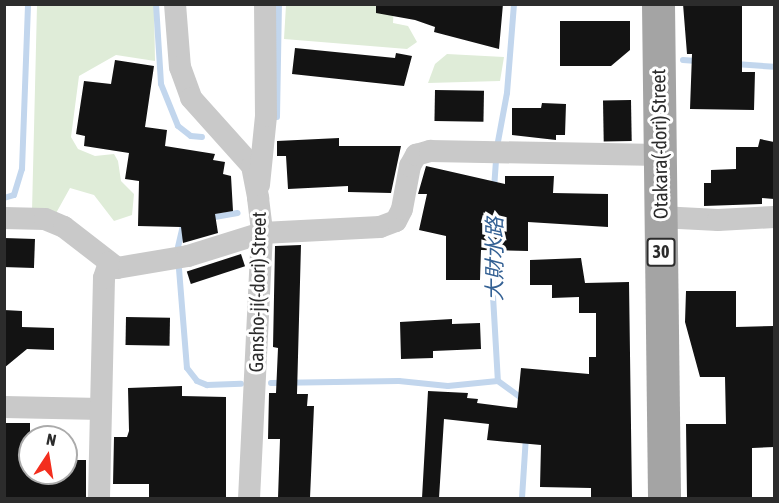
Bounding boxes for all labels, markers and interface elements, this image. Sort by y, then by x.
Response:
street label: Otakara(-dori) Street [646,69,672,219]
street label: Gansho-ji(-dori) Street [244,212,270,372]
water label: 大財水路 [481,217,507,301]
road number: 30 [646,237,676,267]
north arrow [18,425,78,485]
text: N [45,430,58,449]

